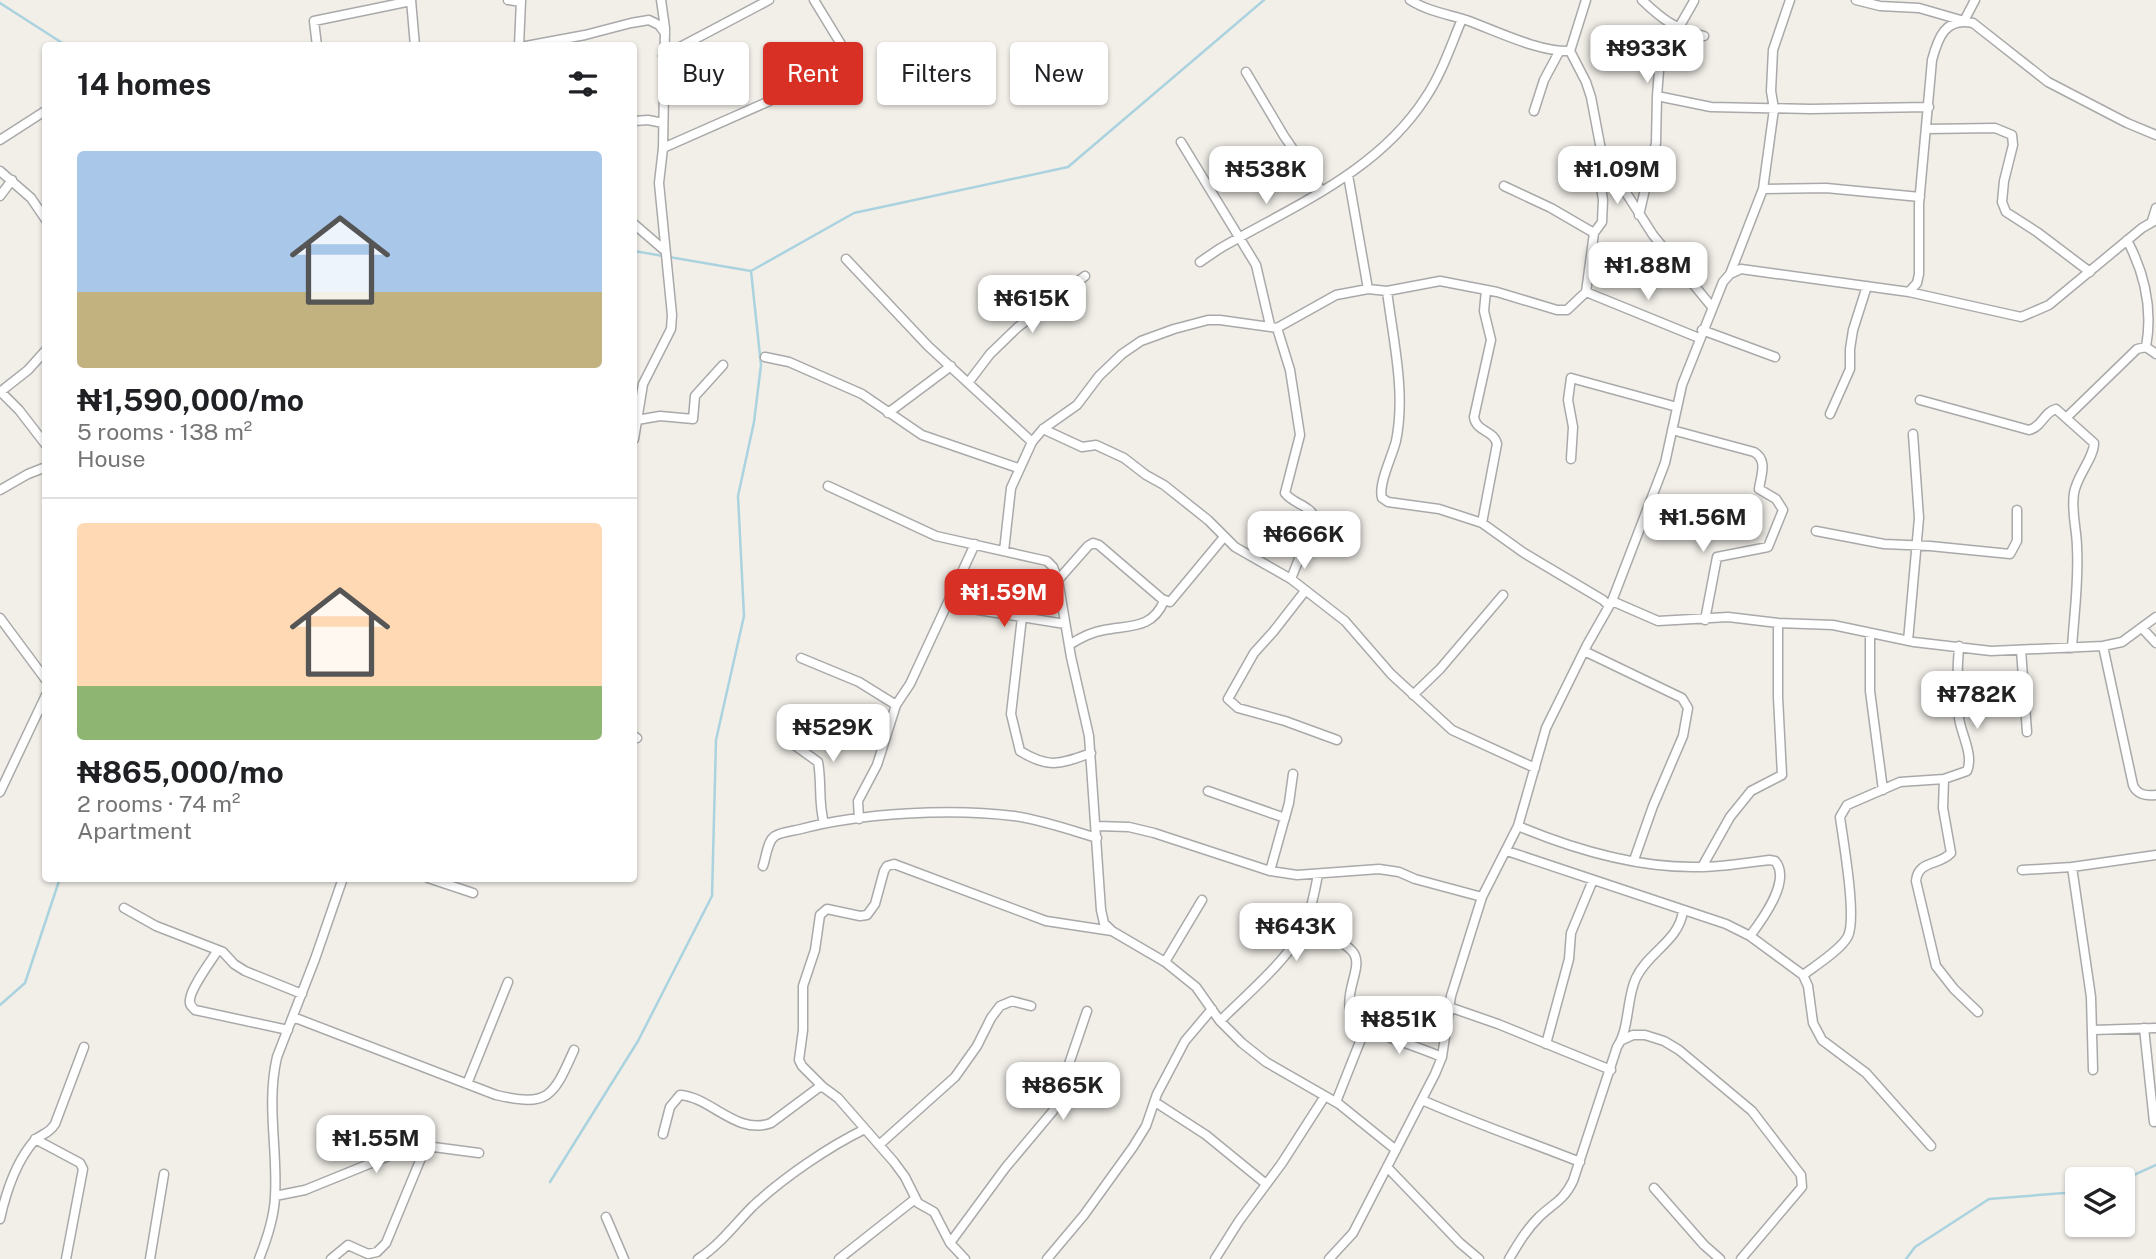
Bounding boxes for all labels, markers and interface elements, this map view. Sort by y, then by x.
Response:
pin: ₦933K [1598,25,1696,85]
text: ₦933K [1606,34,1688,61]
chip: Buy [658,42,749,105]
chip: Rent [763,42,863,105]
chip: Filters [877,42,996,105]
chip: New [1010,42,1108,105]
icon: filters [564,65,602,103]
text: 14 homes [77,66,211,102]
pin: ₦538K [1217,146,1315,206]
pin: ₦1.09M [1560,146,1674,206]
text: ₦538K [1225,155,1307,182]
text: ₦1.09M [1574,155,1660,182]
icon: home [277,197,403,323]
pin: ₦1.88M [1591,243,1705,302]
text: ₦1.88M [1604,251,1692,278]
pin: ₦615K [983,276,1081,335]
text: ₦615K [994,284,1070,311]
text: ₦1,590,000/mo [77,382,304,418]
text: 5 rooms · 138 m² [77,418,252,445]
text: House [77,445,145,472]
pin: ₦1.56M [1646,494,1760,554]
text: ₦1.56M [1660,503,1746,530]
pin: ₦666K [1255,512,1353,571]
text: ₦666K [1263,520,1345,547]
icon: home [277,569,403,695]
pin: ₦1.59M [947,570,1061,629]
text: ₦1.59M [961,578,1047,605]
pin: ₦782K [1928,672,2026,731]
text: ₦782K [1937,680,2017,707]
pin: ₦529K [784,704,882,764]
text: ₦529K [793,713,873,740]
text: ₦865,000/mo [77,754,284,790]
text: 2 rooms · 74 m² [77,790,240,817]
text: Apartment [77,817,192,844]
pin: ₦643K [1247,904,1345,963]
text: ₦643K [1255,912,1337,939]
pin: ₦851K [1350,996,1448,1056]
text: ₦851K [1361,1005,1437,1032]
pin: ₦865K [1014,1062,1112,1122]
text: ₦865K [1022,1071,1104,1098]
pin: ₦1.55M [319,1116,433,1175]
text: ₦1.55M [332,1124,420,1151]
map controls [2065,1167,2135,1237]
button: layers [2065,1167,2135,1237]

